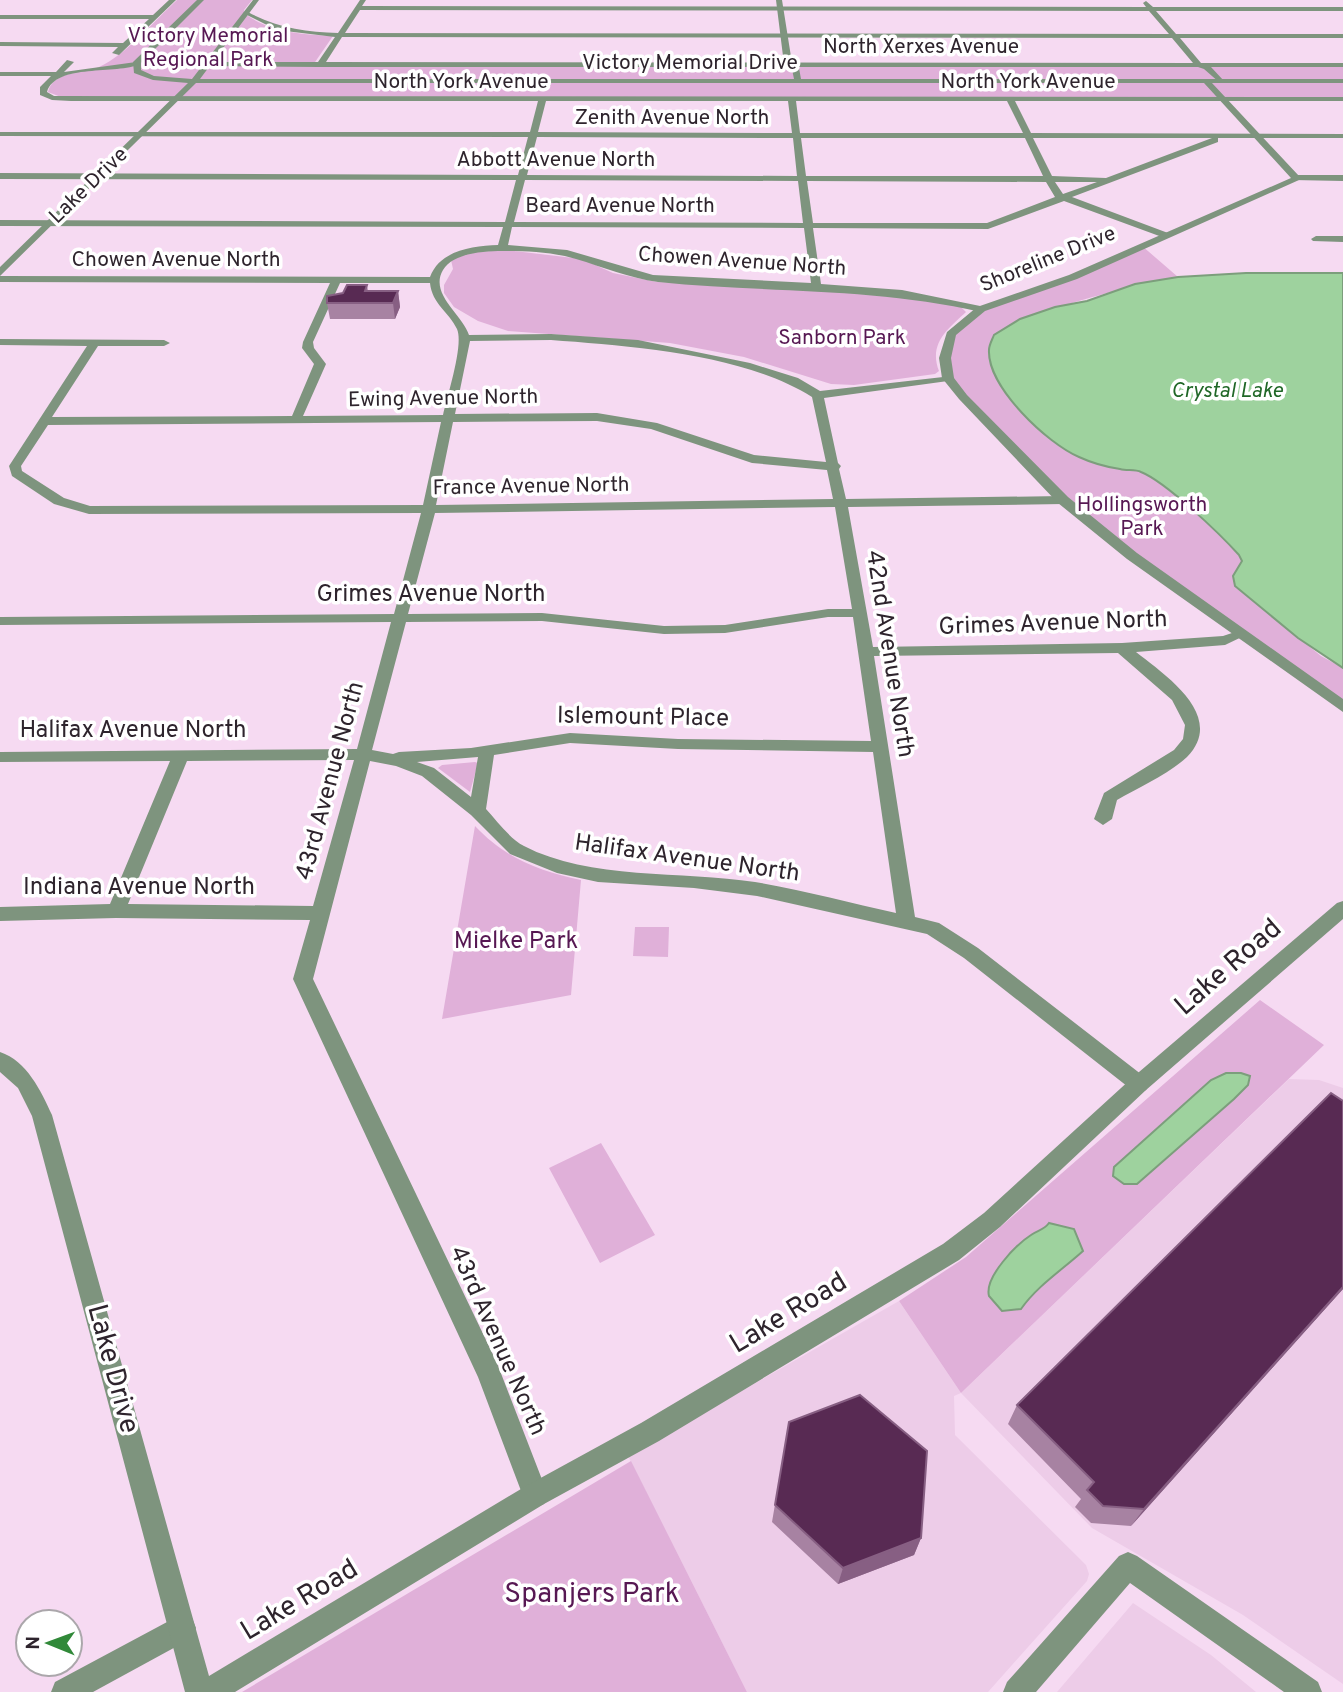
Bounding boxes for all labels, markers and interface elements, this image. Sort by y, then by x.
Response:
park label: Victory Memorial Regional Park [127,23,289,74]
street label: North Xerxes Avenue [823,34,1019,61]
street label: Victory Memorial Drive [582,50,798,77]
street label: North York Avenue [373,69,549,96]
street label: North York Avenue [940,69,1116,96]
street label: Zenith Avenue North [575,105,769,132]
street label: Lake Drive [44,142,134,230]
street label: Abbott Avenue North [457,147,655,174]
street label: Beard Avenue North [525,193,715,220]
street label: Shoreline Drive [976,220,1120,300]
street label: Chowen Avenue North [637,241,847,283]
street label: Chowen Avenue North [72,247,280,274]
park label: Sanborn Park [778,325,906,352]
water label: Crystal Lake [1171,378,1284,405]
street label: Ewing Avenue North [348,384,538,414]
street label: France Avenue North [432,472,630,502]
park label: Hollingsworth Park [1077,492,1207,543]
street label: 42nd Avenue North [858,548,920,760]
street label: Grimes Avenue North [316,580,546,610]
street label: Grimes Avenue North [938,605,1168,643]
street label: 43rd Avenue North [290,678,372,884]
street label: Islemount Place [557,702,729,734]
street label: Halifax Avenue North [19,716,247,746]
street label: Halifax Avenue North [572,828,802,890]
street label: Indiana Avenue North [23,873,255,903]
street label: Lake Road [1168,911,1290,1025]
park label: Mielke Park [454,927,578,957]
street label: 43rd Avenue North [442,1242,552,1440]
street label: Lake Road [724,1265,854,1363]
street label: Lake Drive [77,1300,147,1438]
street label: Lake Road [235,1552,365,1650]
park label: Spanjers Park [504,1577,680,1613]
north arrow [14,1608,84,1678]
text: N [22,1636,46,1650]

